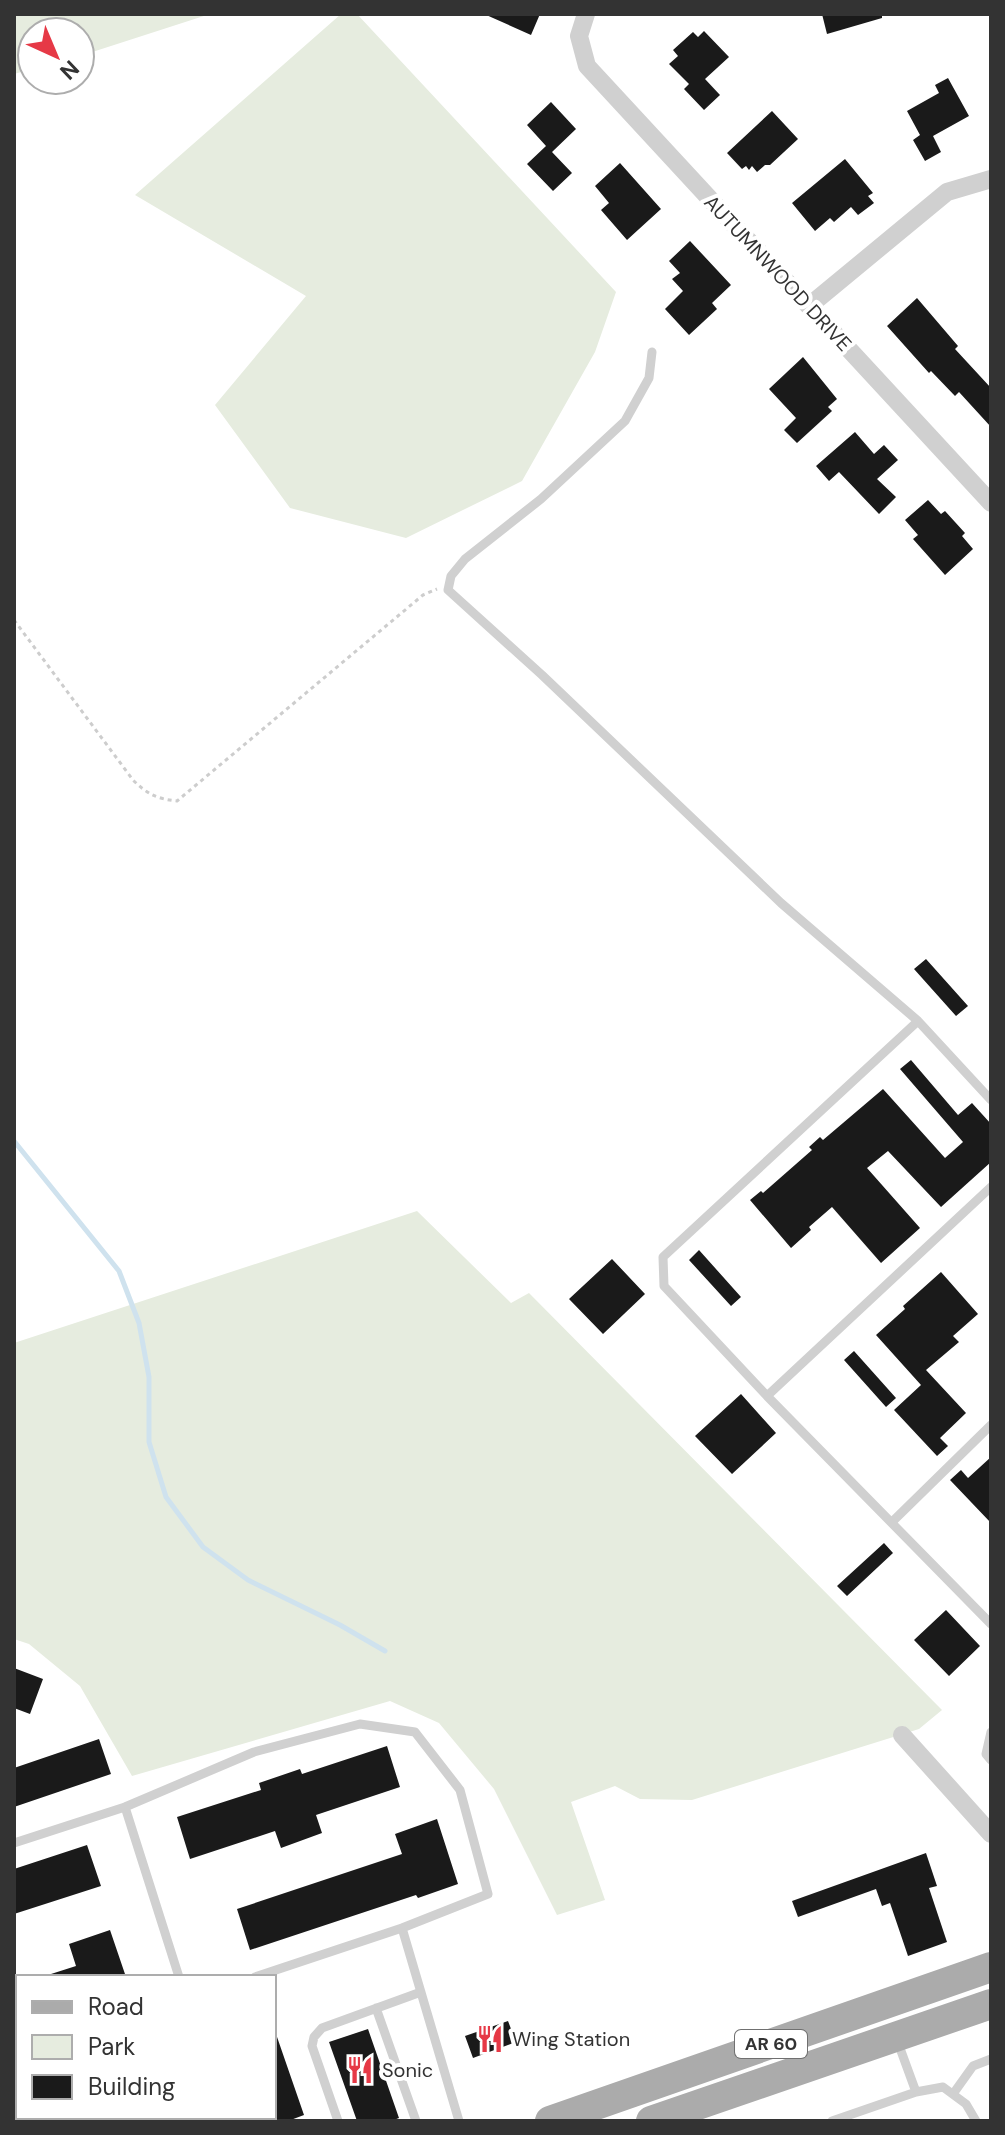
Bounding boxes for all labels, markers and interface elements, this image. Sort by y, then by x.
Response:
north arrow [16,16,96,96]
text: N [54,54,85,86]
street label: AUTUMNWOOD DRIVE [699,189,857,357]
legend [16,1975,276,2119]
text: Road [88,1991,144,2022]
restaurant icon: Wing Station [475,2024,505,2054]
place label: Wing Station [512,2026,630,2052]
road number: AR 60 [735,2030,807,2058]
text: Park [88,2031,135,2062]
restaurant icon: Sonic [345,2055,375,2085]
place label: Sonic [382,2057,433,2083]
text: Building [88,2071,175,2102]

